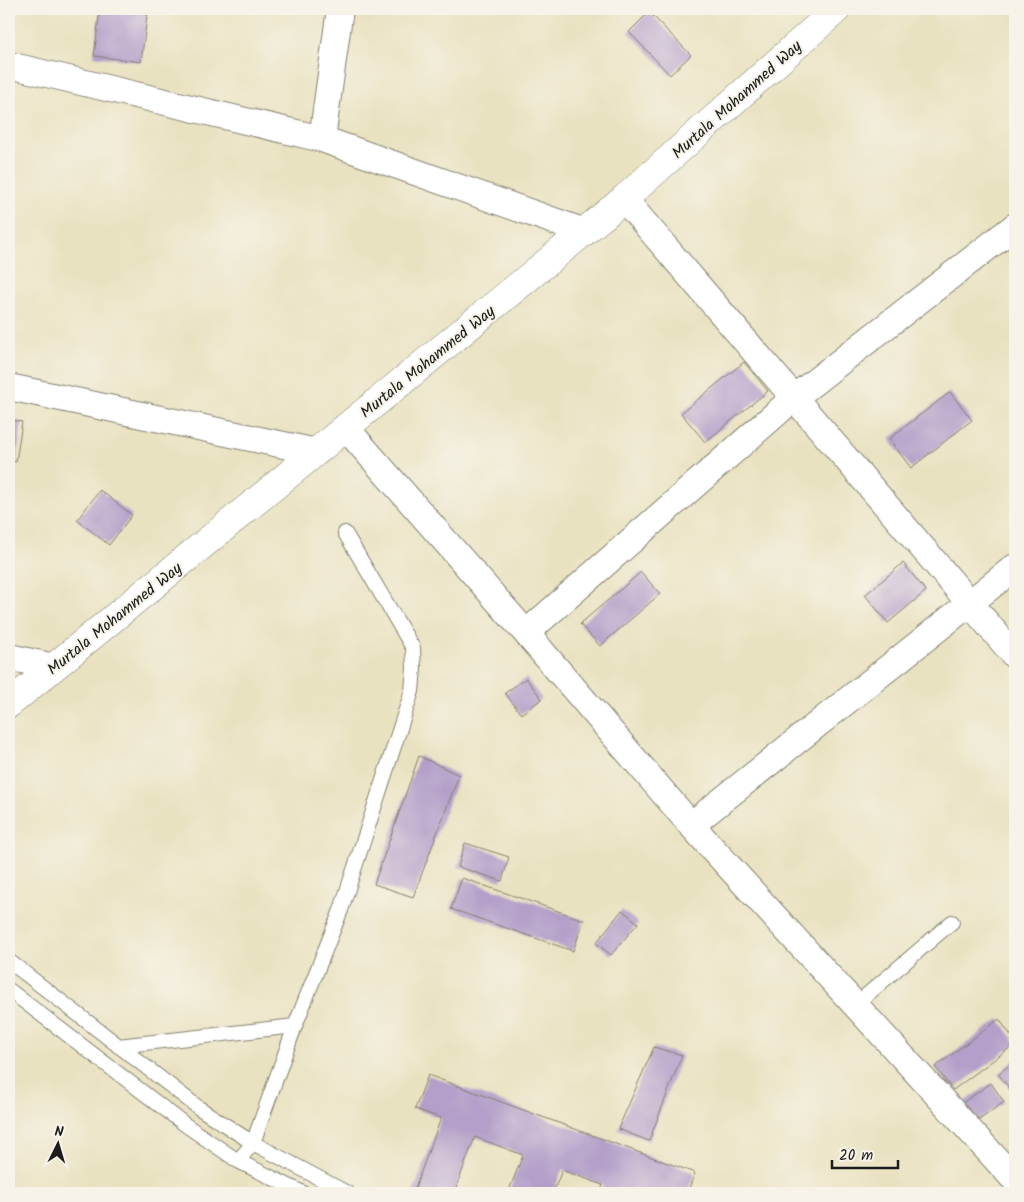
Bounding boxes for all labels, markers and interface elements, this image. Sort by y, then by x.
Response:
street label: Murtala Mohammed Way [666,34,808,166]
street label: Murtala Mohammed Way [355,299,501,425]
street label: Murtala Mohammed Way [42,556,188,682]
north arrow [32,1120,82,1170]
text: N [54,1121,65,1143]
scale bar [832,1137,898,1169]
text: 20 m [839,1144,873,1168]

